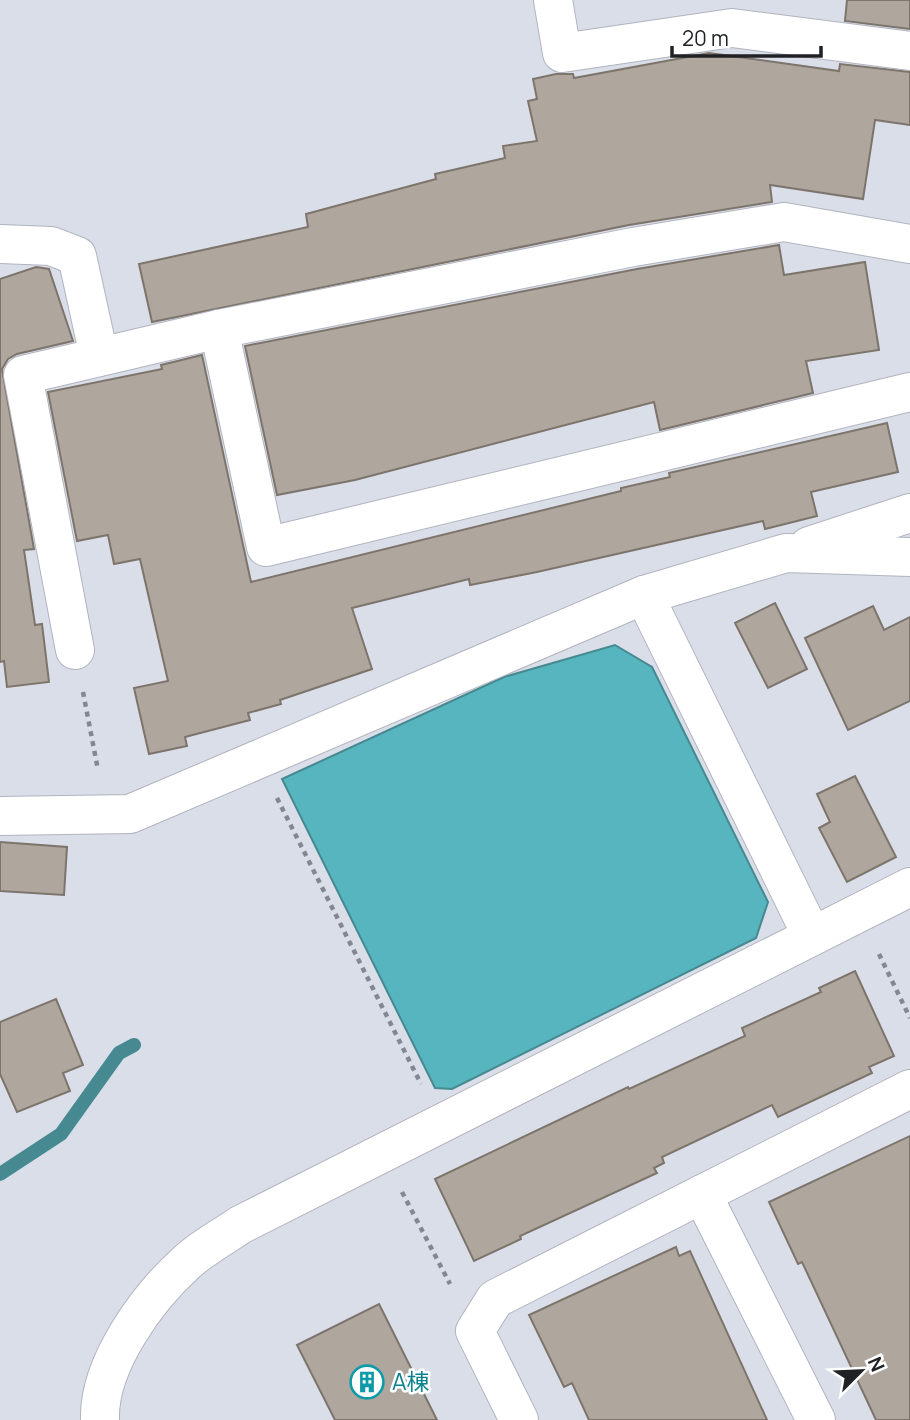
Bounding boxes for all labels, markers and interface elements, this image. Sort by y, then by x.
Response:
scale bar [672,14,821,58]
text: 20 m [682,24,729,52]
north arrow [826,1336,896,1406]
text: N [862,1353,891,1376]
building icon: A棟 [348,1363,386,1401]
place label: A棟 [392,1365,430,1397]

